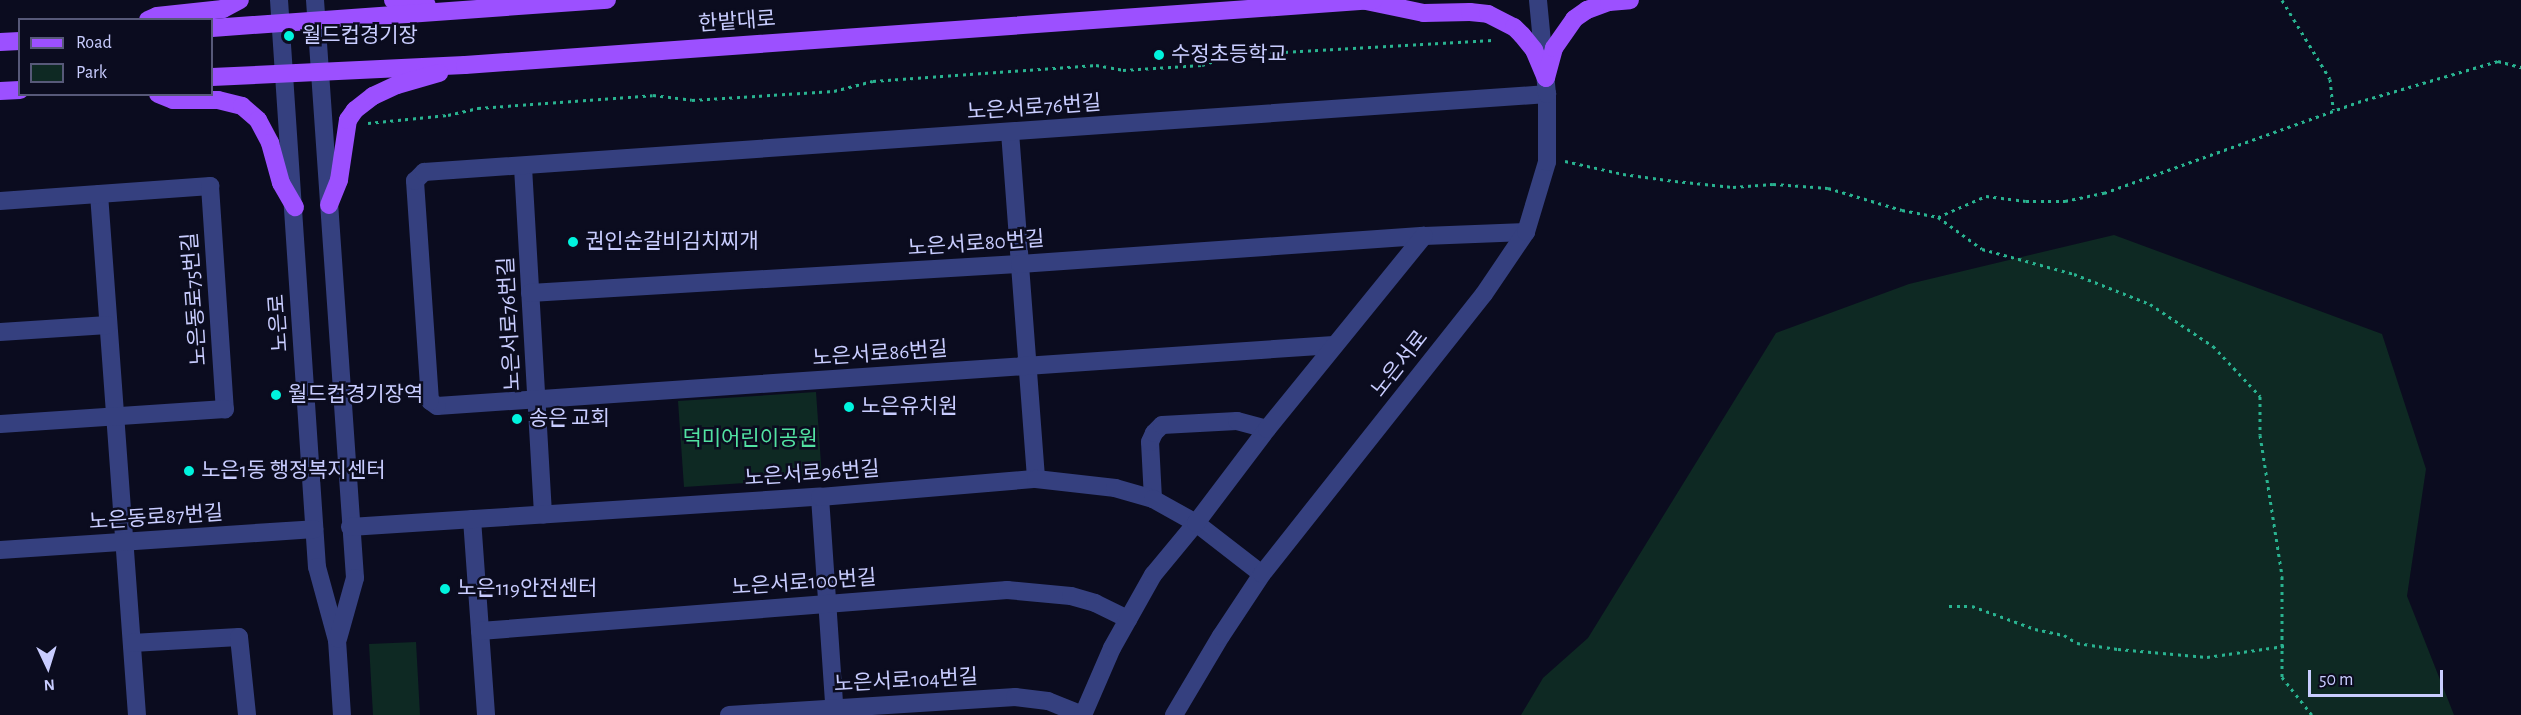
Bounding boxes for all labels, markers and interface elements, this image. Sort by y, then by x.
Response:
street label: 한밭대로 [698,7,776,37]
legend [18,18,213,96]
place label: 월드컵경기장 [302,23,418,49]
marker: 월드컵경기장 [280,27,298,45]
text: Road [76,34,112,52]
place label: 수정초등학교 [1171,42,1287,68]
marker: 수정초등학교 [1152,48,1166,62]
text: Park [76,64,107,82]
street label: 노은서로76번길 [966,91,1102,125]
street label: 노은서로80번길 [907,227,1045,261]
place label: 권인순갈비김치찌개 [585,229,759,255]
street label: 노은동로75번길 [178,232,212,366]
marker: 권인순갈비김치찌개 [566,235,580,249]
street label: 노은서로76번길 [494,256,526,392]
street label: 노은로 [264,293,294,353]
street label: 노은서로 [1366,326,1434,402]
street label: 노은서로86번길 [811,337,949,371]
place label: 월드컵경기장역 [288,382,423,408]
marker: 월드컵경기장역 [269,388,283,402]
place label: 노은유치원 [861,394,958,420]
marker: 노은유치원 [842,400,856,414]
place label: 송은 교회 [529,406,610,432]
marker: 송은 교회 [510,412,524,426]
park label: 덕미어린이공원 [682,426,818,452]
street label: 노은서로96번길 [743,457,881,491]
place label: 노은1동 행정복지센터 [201,458,386,484]
marker: 노은1동 행정복지센터 [182,464,196,478]
street label: 노은동로87번길 [88,501,224,535]
street label: 노은서로100번길 [731,565,877,601]
place label: 노은119안전센터 [457,576,597,602]
marker: 노은119안전센터 [438,582,452,596]
north arrow [18,637,78,697]
scale bar [2311,658,2446,696]
street label: 노은서로104번길 [833,665,979,697]
text: 50 m [2319,671,2353,689]
text: N [43,677,55,693]

